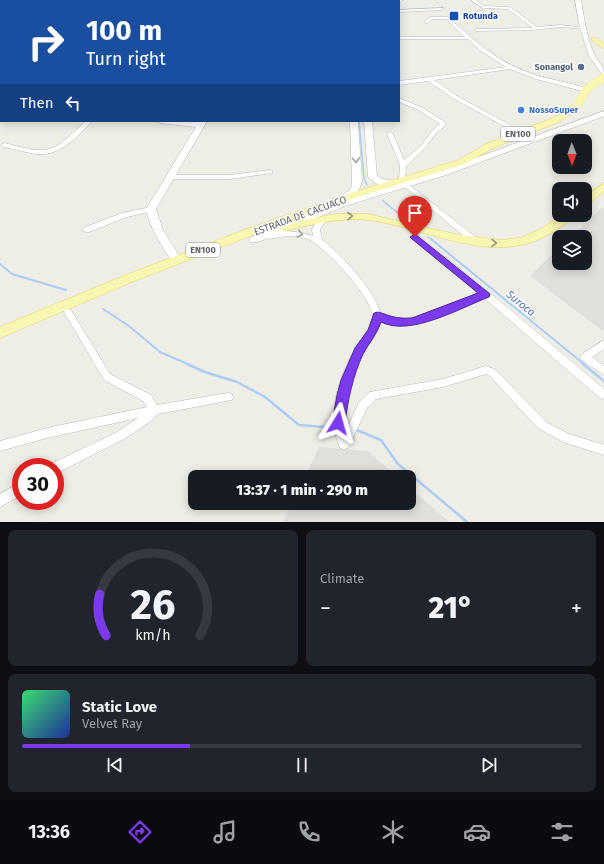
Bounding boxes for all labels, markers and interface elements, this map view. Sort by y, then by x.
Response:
marker: Rotunda [448,10,460,22]
place label: Rotunda [463,11,498,21]
text: 100 m [86,14,162,47]
icon: right [20,16,72,68]
text: Turn right [86,48,166,70]
place label: Sonangol [535,62,573,72]
marker: Sonangol [576,62,586,72]
icon: left [62,92,84,114]
text: Then [20,94,54,112]
marker: NossoSuper [516,105,526,115]
place label: NossoSuper [529,105,579,115]
road number: EN100 [501,127,535,141]
north arrow [552,134,592,174]
map controls [552,134,592,270]
one-way arrow [352,157,361,163]
button: sound [552,182,592,222]
street label: ESTRADA DE CACUACO [252,194,348,238]
pin [398,196,432,237]
icon: arrive [404,202,426,224]
one-way arrow [347,212,353,220]
one-way arrow [297,230,303,238]
button: layers [552,230,592,270]
one-way arrow [491,239,497,247]
road number: EN100 [186,243,220,257]
water label: Suroca [503,287,538,319]
position arrow [317,402,359,444]
speed limit sign: 30 [12,458,64,510]
text: 13:37 · 1 min · 290 m [236,481,368,499]
text: Climate [320,571,364,586]
text: 26 [131,580,175,630]
text: 21° [429,590,473,626]
text: − [320,595,331,622]
text: + [571,595,582,622]
text: km/h [135,627,171,644]
text: Static Love [82,698,157,716]
text: Velvet Ray [82,716,142,731]
icon: previous [104,754,126,776]
icon: pause [291,754,313,776]
icon: next [478,754,500,776]
icon: directions [126,818,154,846]
icon: music [211,818,239,846]
icon: phone [295,818,323,846]
icon: climate [379,818,407,846]
icon: car [463,818,491,846]
icon: filters [548,818,576,846]
text: 13:36 [28,821,70,843]

